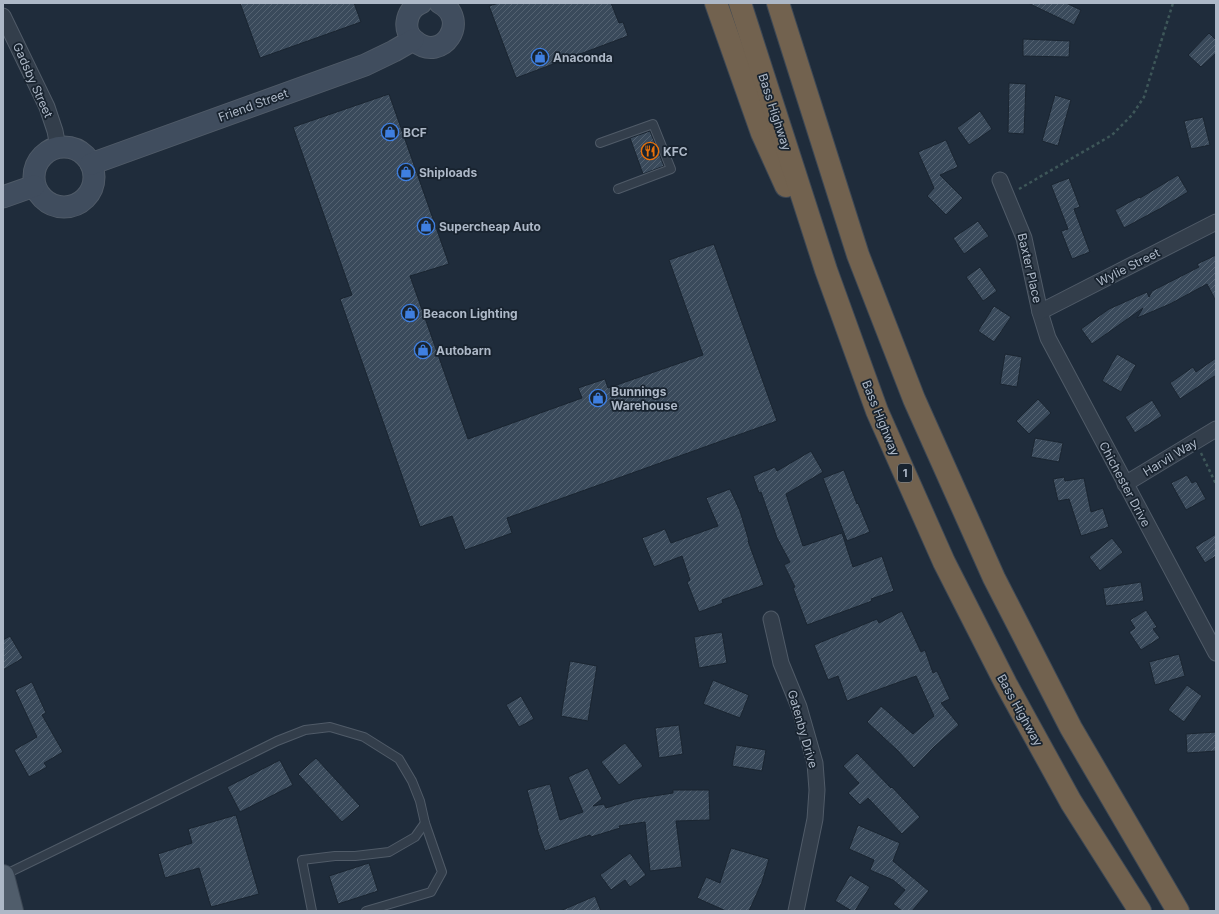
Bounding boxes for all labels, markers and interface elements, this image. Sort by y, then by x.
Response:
street label: Gadsby Street [10,40,56,120]
shop icon: Anaconda [530,47,550,67]
place label: Anaconda [553,50,613,65]
street label: Bass Highway [755,72,795,153]
street label: Friend Street [216,85,290,125]
shop icon: BCF [380,122,400,142]
place label: BCF [403,125,427,140]
restaurant icon: KFC [640,141,660,161]
place label: KFC [663,144,688,159]
shop icon: Shiploads [396,162,416,182]
place label: Shiploads [419,165,477,180]
shop icon: Supercheap Auto [416,216,436,236]
place label: Supercheap Auto [439,219,541,234]
street label: Baxter Place [1015,232,1045,304]
street label: Wylie Street [1094,245,1162,289]
shop icon: Beacon Lighting [400,303,420,323]
place label: Beacon Lighting [423,306,518,321]
shop icon: Autobarn [413,340,433,360]
place label: Autobarn [436,343,491,358]
street label: Bass Highway [859,378,903,458]
place label: Bunnings Warehouse [611,384,678,413]
shop icon: Bunnings Warehouse [588,388,608,408]
street label: Harvil Way [1140,435,1200,479]
street label: Chichester Drive [1096,439,1154,529]
road number: 1 [898,464,912,482]
street label: Bass Highway [994,671,1046,749]
street label: Gatenby Drive [785,688,821,770]

